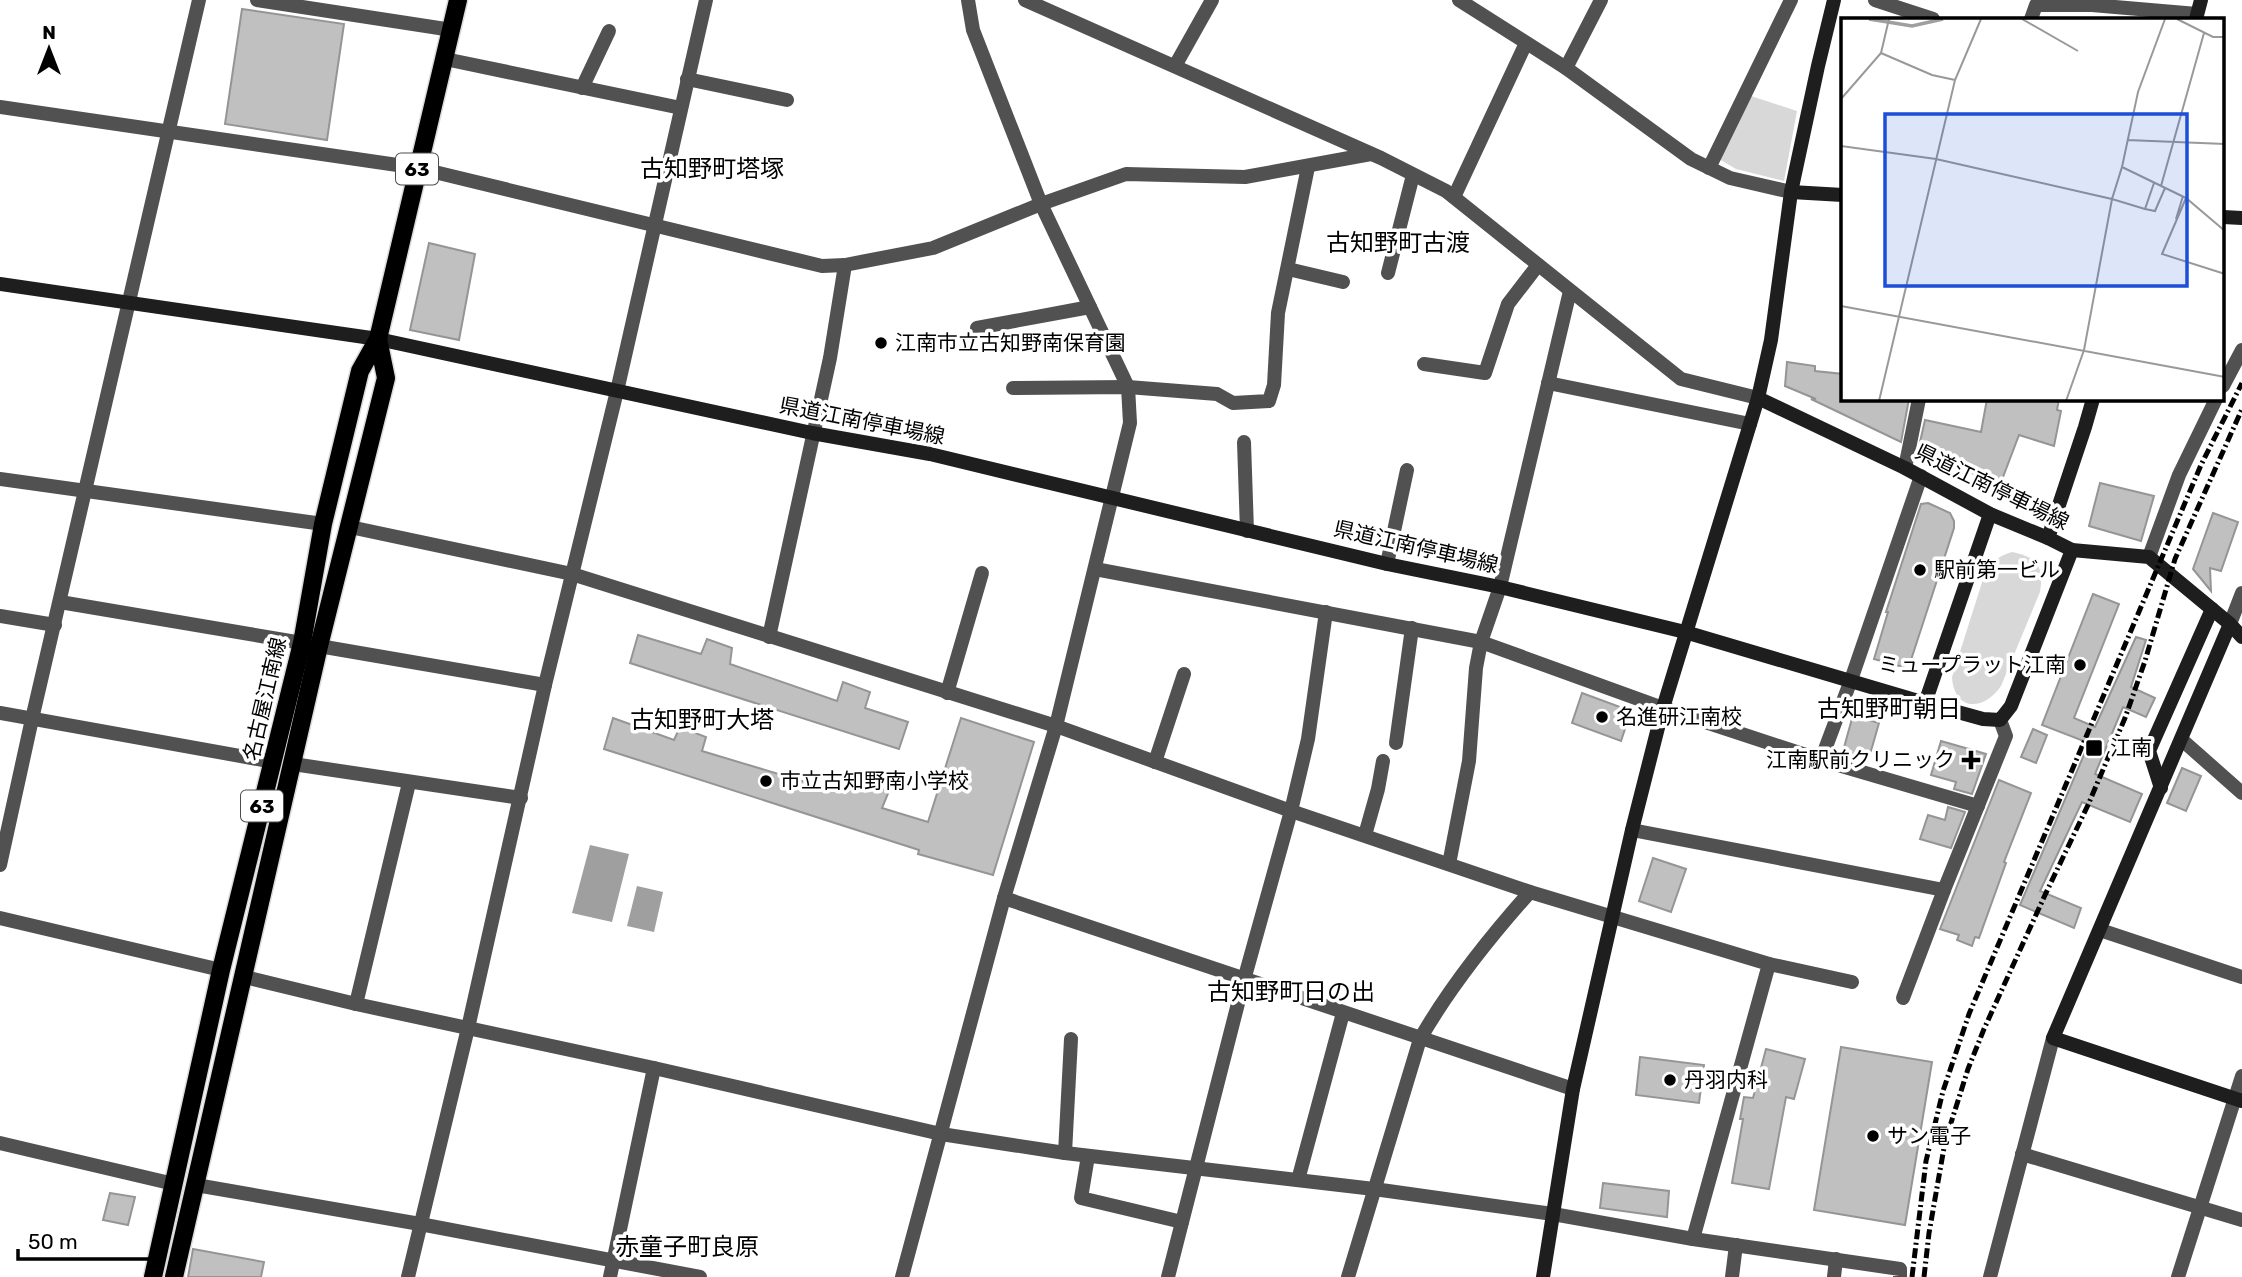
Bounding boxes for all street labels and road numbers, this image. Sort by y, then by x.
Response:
road number: 63 [396,154,438,184]
street label: 県道江南停車場線 [777,392,947,449]
street label: 県道江南停車場線 [1911,438,2073,535]
street label: 県道江南停車場線 [1331,515,1501,578]
street label: 名古屋江南線 [238,635,291,763]
road number: 63 [241,790,283,821]

